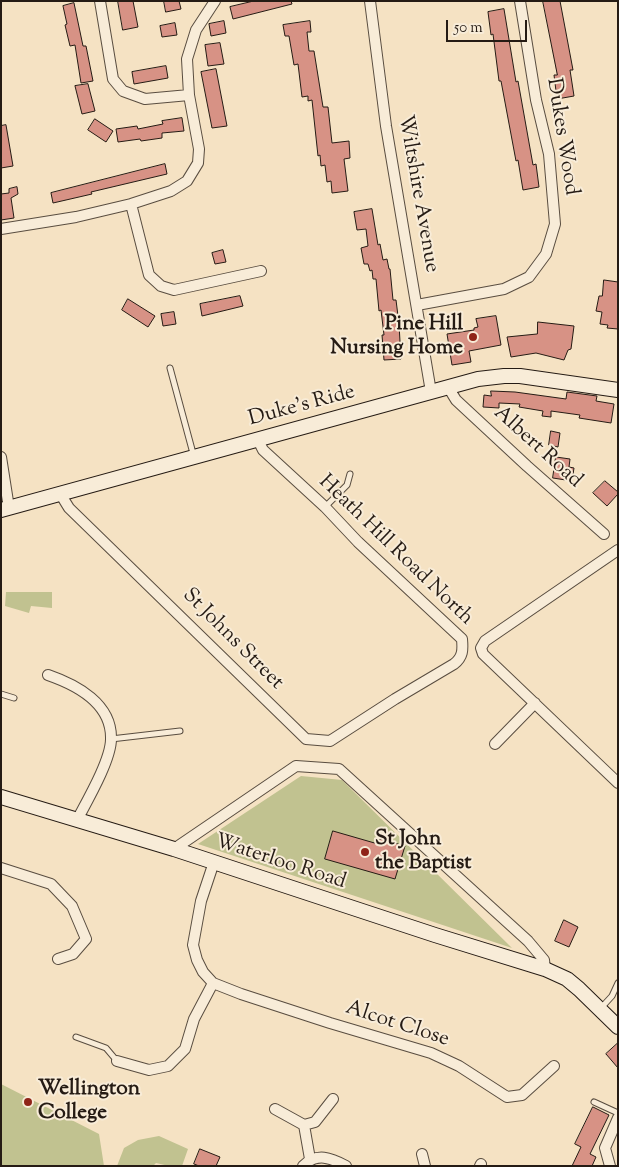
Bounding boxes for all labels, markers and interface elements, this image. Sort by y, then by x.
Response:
scale bar [449,10,530,42]
text: 50 m [454,18,483,39]
street label: Dukes Wood [539,77,583,197]
street label: Wiltshire Avenue [391,113,443,275]
place label: Pine Hill Nursing Home [330,312,463,362]
marker: Pine Hill Nursing Home [467,331,479,343]
street label: Duke's Ride [246,381,358,433]
street label: Albert Road [487,401,587,495]
street label: Heath Hill Road North [312,471,478,631]
street label: St Johns Street [176,584,288,696]
place label: St John the Baptist [375,827,471,877]
street label: Waterloo Road [211,830,349,896]
marker: St John the Baptist [359,846,371,858]
street label: Alcot Close [342,996,452,1054]
place label: Wellington College [38,1077,140,1127]
marker: Wellington College [22,1096,34,1108]

